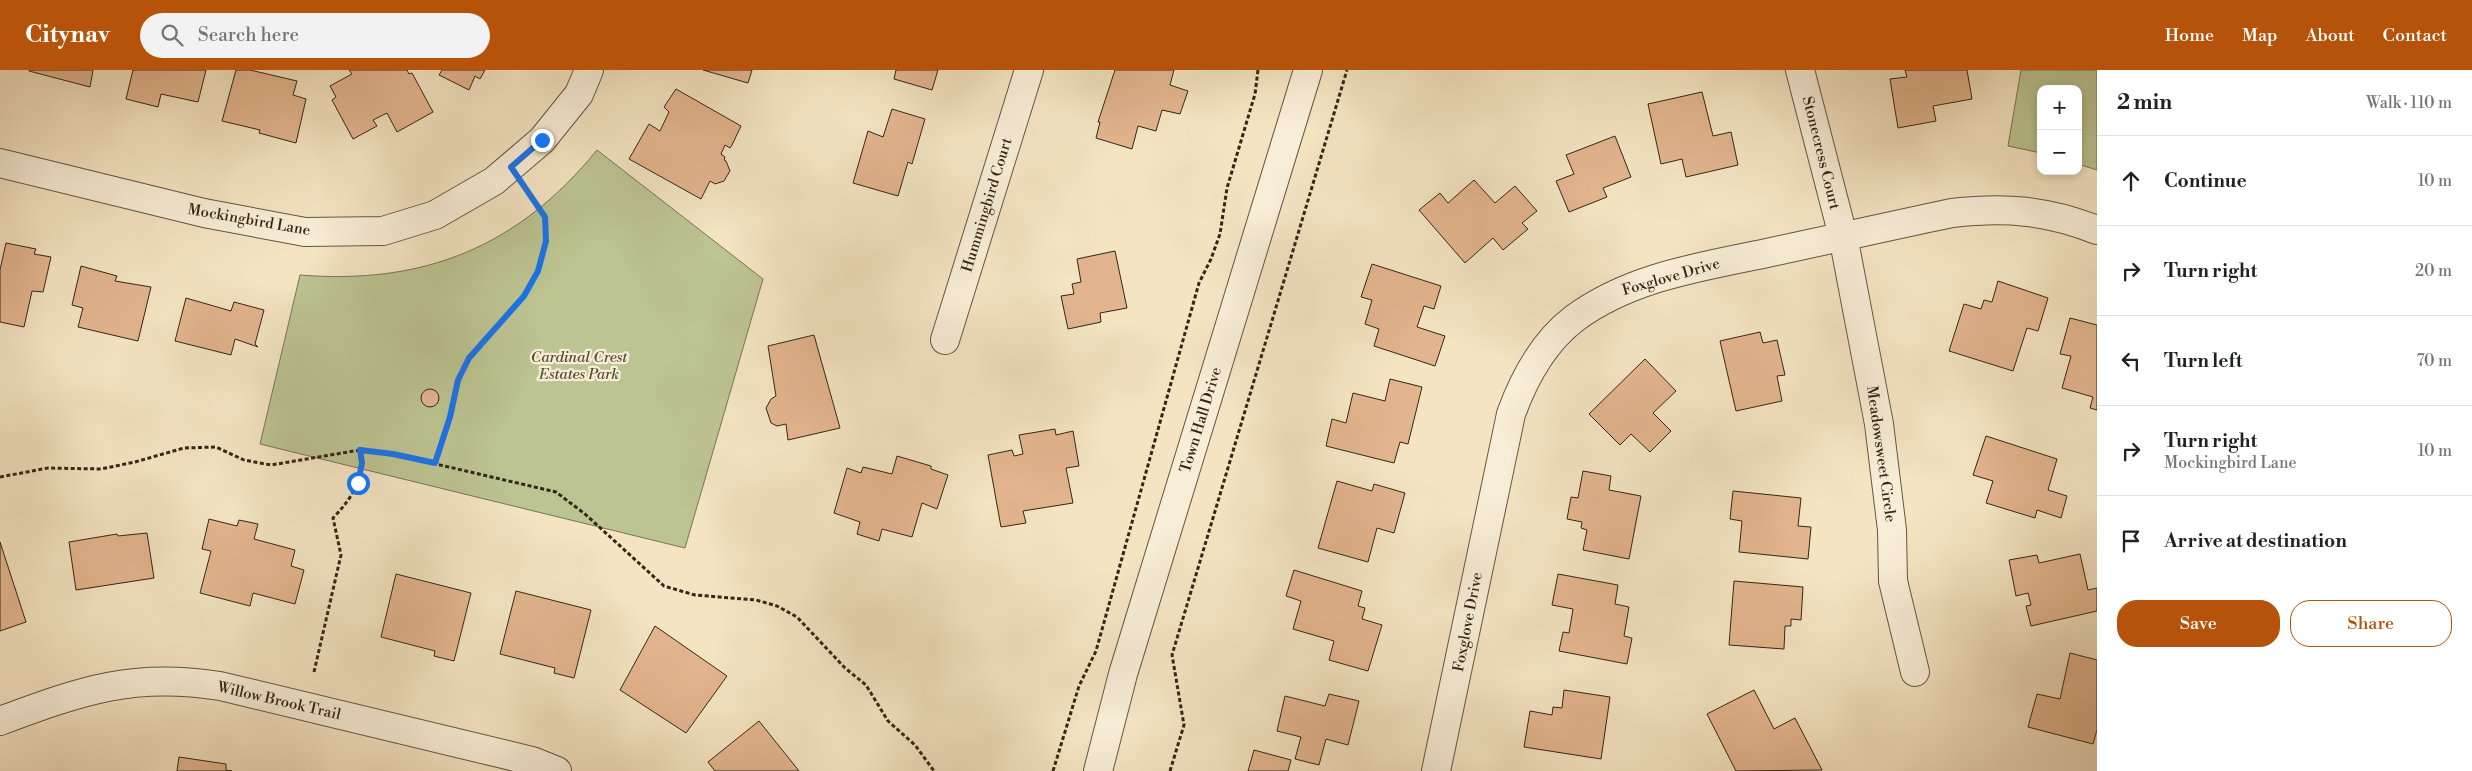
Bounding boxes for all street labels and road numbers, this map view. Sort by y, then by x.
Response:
street label: Stonecress Court [1798,94,1844,212]
street label: Hummingbird Court [958,135,1017,274]
street label: Mockingbird Lane [186,200,312,240]
street label: Foxglove Drive [1620,254,1722,300]
street label: Town Hall Drive [1176,365,1226,475]
street label: Meadowsweet Circle [1862,385,1900,523]
street label: Foxglove Drive [1449,571,1487,673]
street label: Willow Brook Trail [214,677,343,725]

